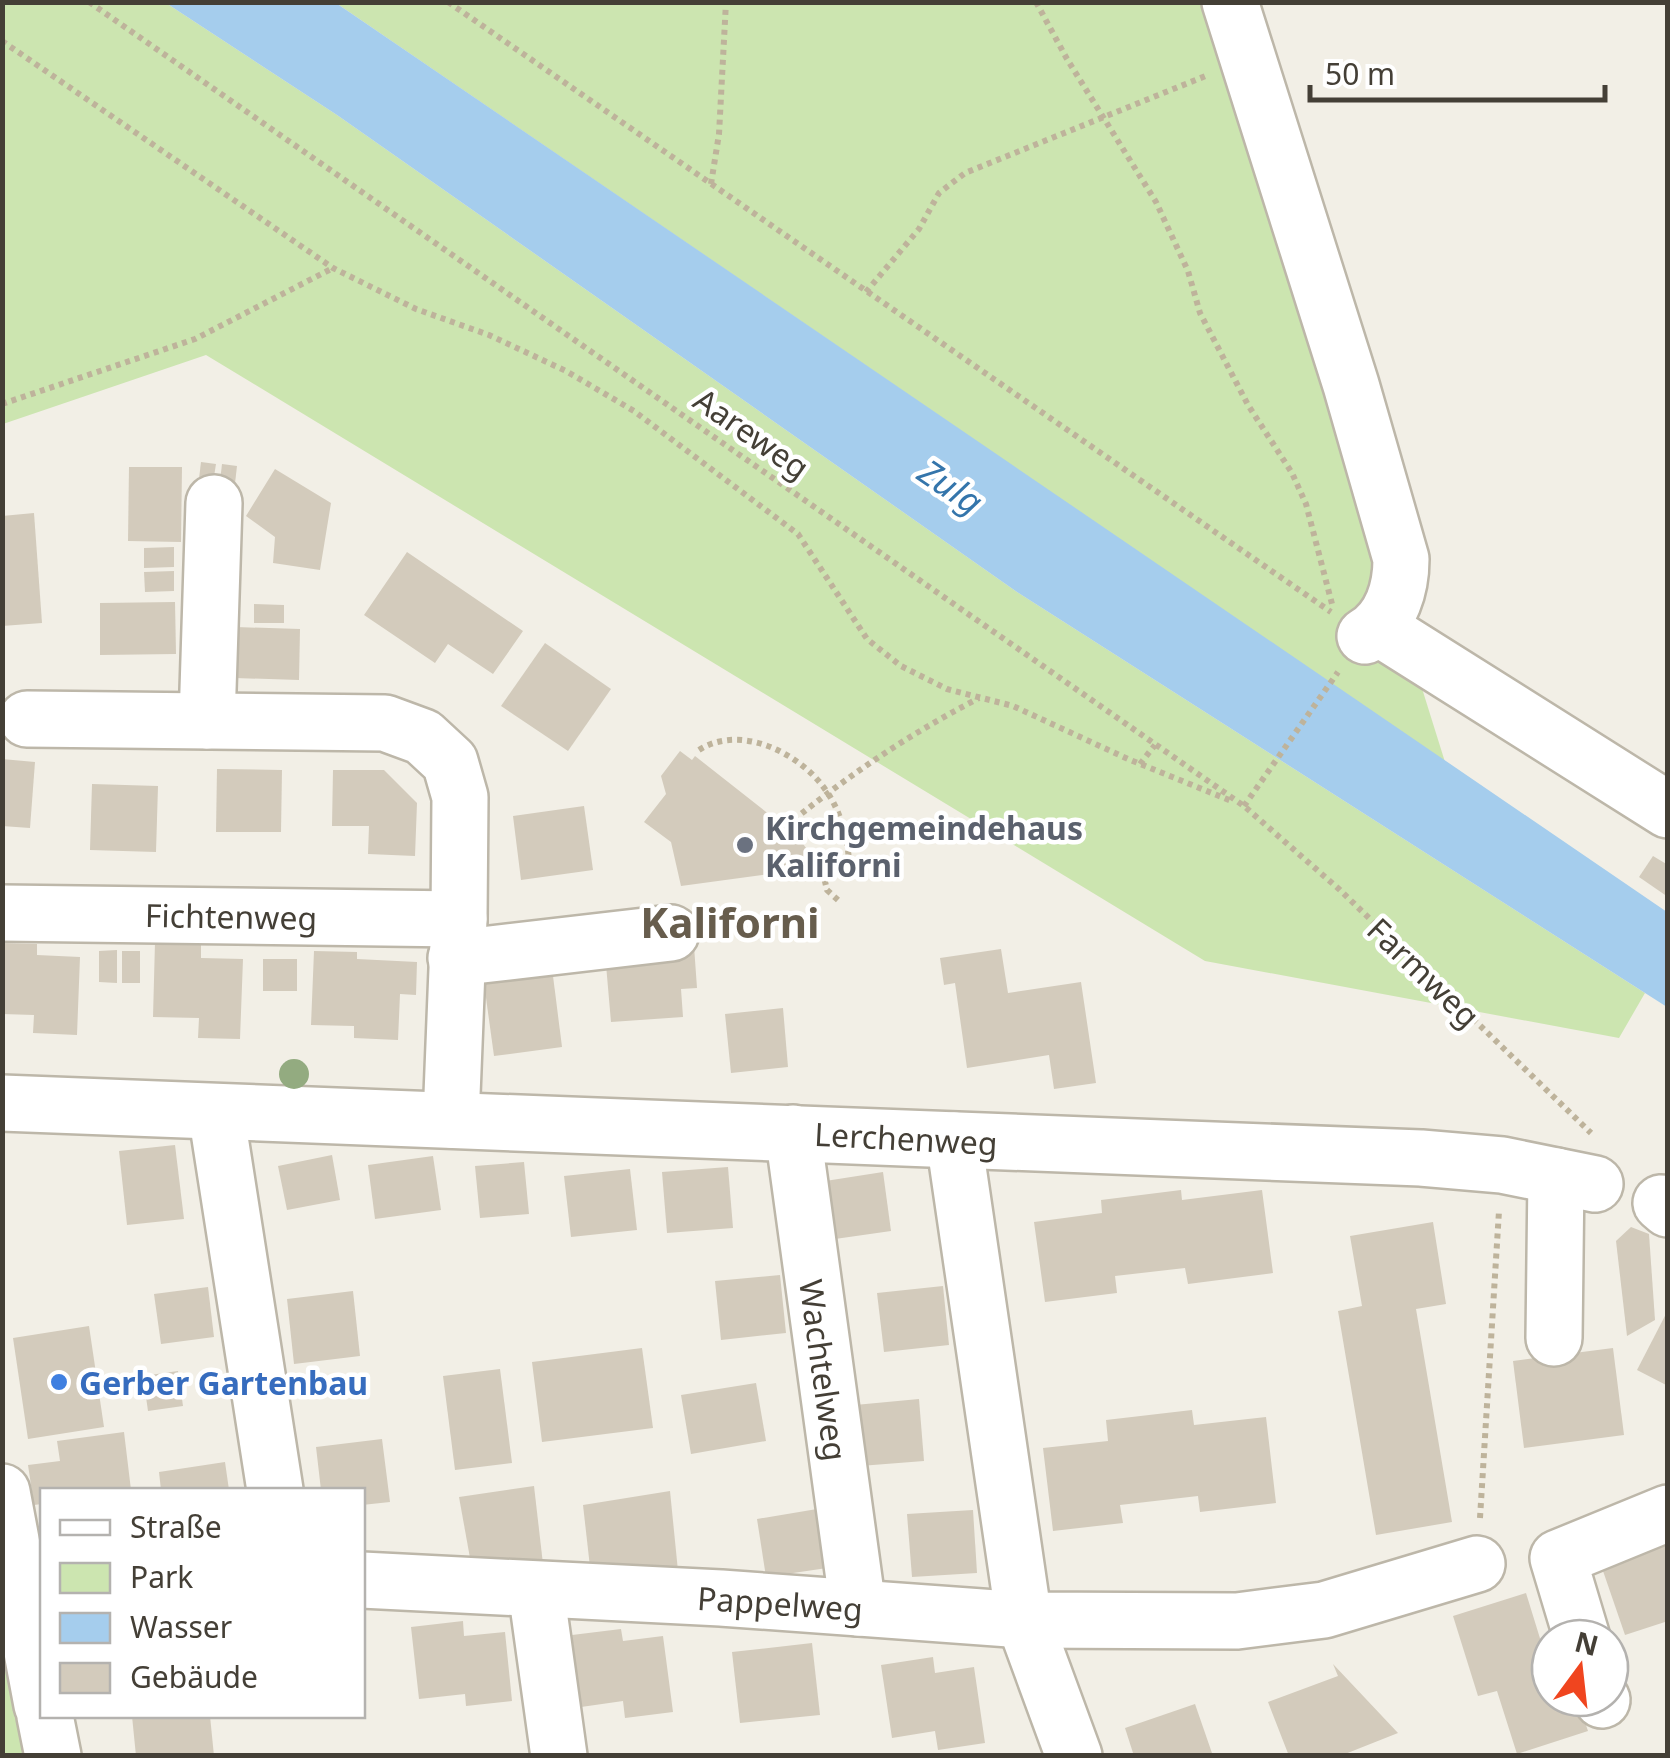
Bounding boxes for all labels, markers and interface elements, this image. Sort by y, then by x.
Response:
scale bar [1310,40,1605,102]
text: 50 m [1325,53,1395,94]
street label: Aareweg [686,378,818,488]
water label: Zulg [909,447,992,525]
place label: Kirchgemeindehaus Kaliforni [765,806,1083,886]
marker: Kirchgemeindehaus Kaliforni [734,834,756,856]
street label: Fichtenweg [145,893,317,939]
district label: Kaliforni [640,893,820,950]
street label: Farmweg [1359,908,1489,1036]
street label: Lerchenweg [813,1112,999,1164]
street label: Wachtelweg [790,1276,858,1464]
place label: Gerber Gartenbau [79,1361,368,1404]
marker: Gerber Gartenbau [48,1371,70,1393]
legend [40,1488,365,1718]
text: Straße [130,1506,222,1547]
text: Park [130,1556,193,1597]
street label: Pappelweg [696,1576,864,1630]
text: Wasser [130,1606,232,1647]
north arrow [1530,1618,1630,1718]
text: N [1571,1622,1603,1664]
text: Gebäude [130,1656,258,1697]

